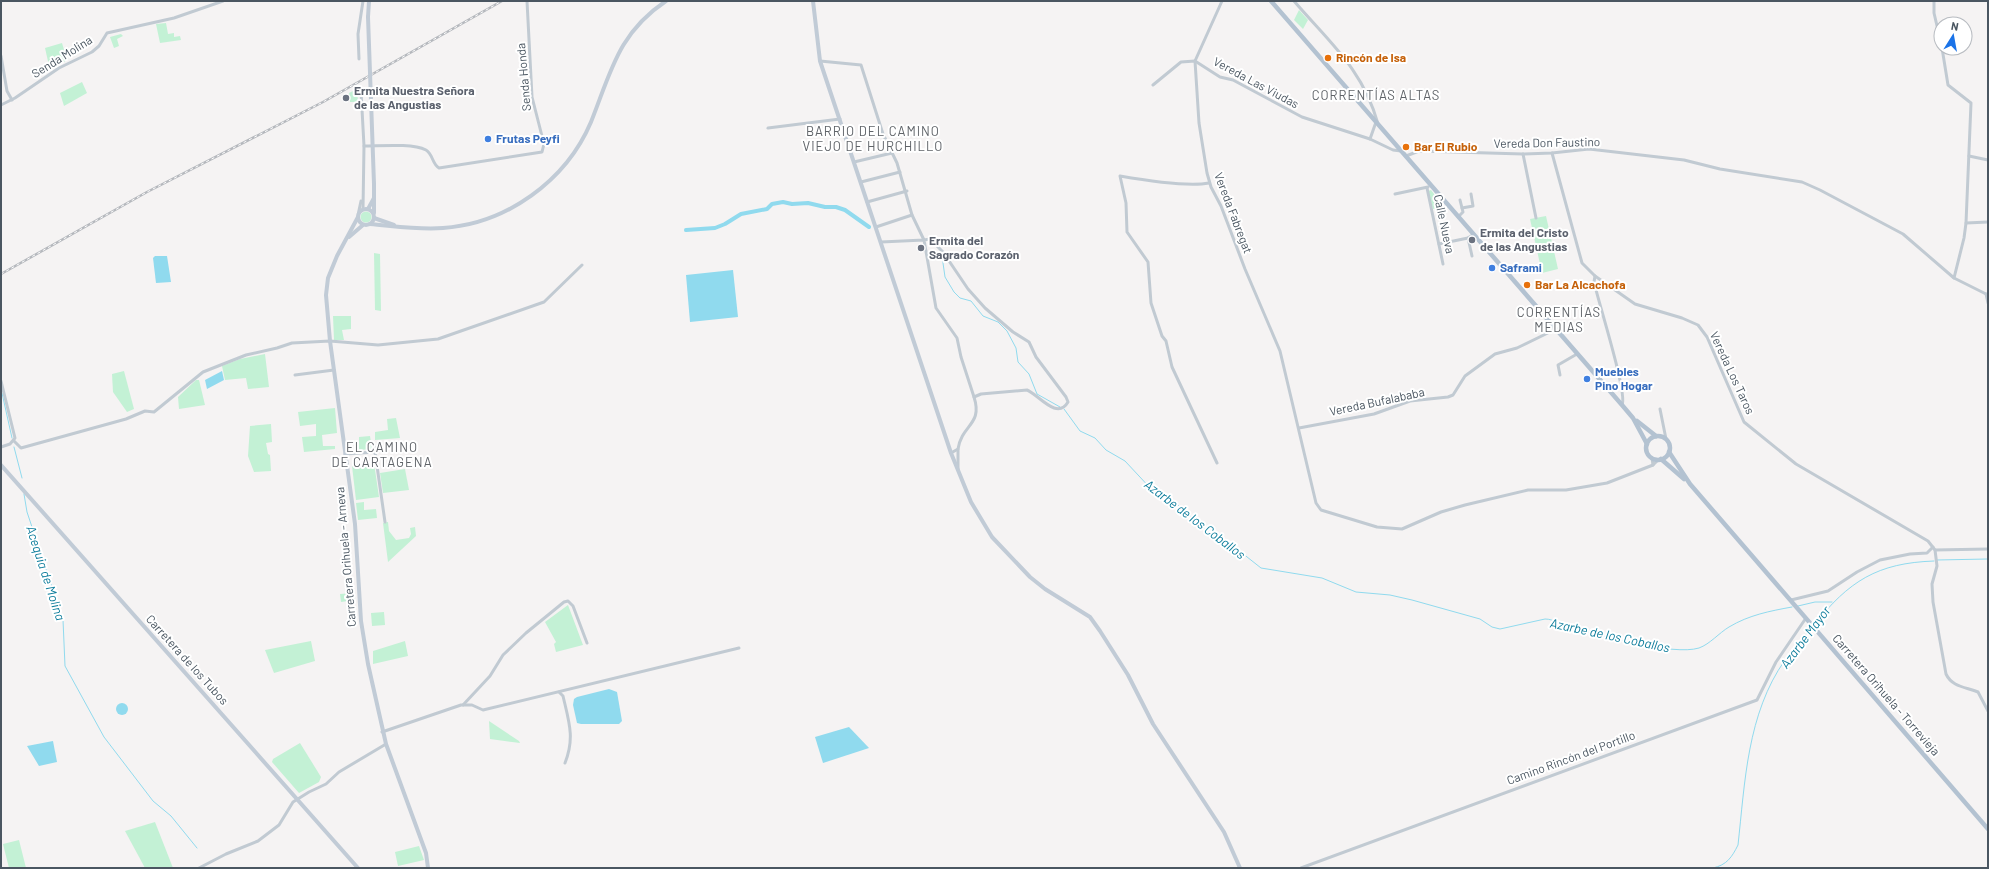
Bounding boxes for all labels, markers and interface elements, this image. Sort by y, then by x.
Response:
north arrow [1933,16,1973,56]
text: N [1950,19,1960,33]
street label: Senda Molina [29,32,94,80]
street label: Senda Honda [513,42,533,112]
place label: Rincón de Isa [1336,50,1406,64]
marker: Rincón de Isa [1323,53,1333,63]
street label: Vereda Las Viudas [1211,54,1302,111]
place label: Ermita Nuestra Señora de las Angustias [354,83,475,111]
district label: CORRENTÍAS ALTAS [1312,87,1440,103]
marker: Ermita Nuestra Señora de las Angustias [341,93,351,103]
district label: BARRIO DEL CAMINO VIEJO DE HURCHILLO [803,123,943,154]
place label: Frutas Peyfi [496,131,560,145]
marker: Frutas Peyfi [483,134,493,144]
street label: Vereda Don Faustino [1494,134,1600,150]
place label: Bar El Rubio [1414,139,1478,153]
marker: Bar El Rubio [1401,142,1411,152]
street label: Vereda Fabregat [1212,170,1256,255]
street label: Calle Nueva [1432,193,1458,255]
place label: Ermita del Cristo de las Angustias [1480,225,1569,253]
place label: Ermita del Sagrado Corazón [929,233,1019,261]
marker: Ermita del Cristo de las Angustias [1467,235,1477,245]
marker: Ermita del Sagrado Corazón [916,243,926,253]
place label: Saframi [1500,260,1542,274]
marker: Saframi [1487,263,1497,273]
place label: Bar La Alcachofa [1535,277,1625,291]
marker: Bar La Alcachofa [1522,280,1532,290]
district label: CORRENTÍAS MEDIAS [1517,304,1601,335]
street label: Vereda Los Taros [1708,329,1758,416]
place label: Muebles Pino Hogar [1595,364,1653,392]
marker: Muebles Pino Hogar [1582,374,1592,384]
street label: Vereda Bufalababa [1328,384,1426,418]
district label: EL CAMINO DE CARTAGENA [331,439,433,470]
water label: Azarbe de los Coballos [1141,476,1249,562]
street label: Carretera Orihuela - Arneva [332,487,358,628]
water label: Acequia de Molina [23,523,69,623]
water label: Azarbe Mayor [1776,602,1834,671]
street label: Carretera de los Tubos [144,611,232,707]
water label: Azarbe de los Coballos [1549,614,1671,656]
street label: Carretera Orihuela - Torrevieja [1830,631,1943,758]
street label: Camino Rincón del Portillo [1505,727,1637,787]

